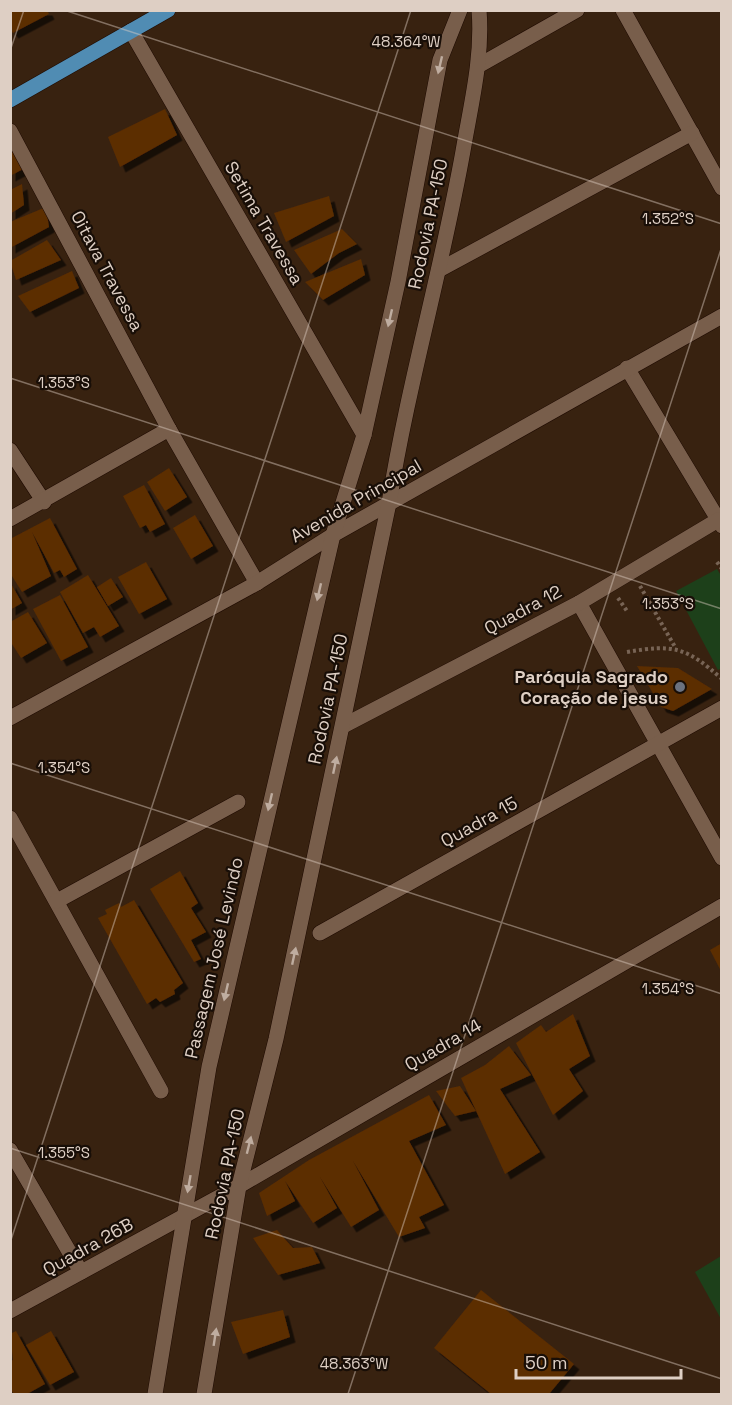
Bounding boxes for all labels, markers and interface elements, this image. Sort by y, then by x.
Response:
text: 48.364°W [372,32,440,51]
one-way arrow [434,56,444,74]
street label: Setima Travessa [220,157,309,289]
street label: Rodovia PA-150 [402,157,453,291]
street label: Oitava Travessa [66,207,149,335]
text: 1.352°S [642,209,694,228]
one-way arrow [385,309,395,328]
text: 1.353°S [38,373,90,392]
street label: Avenida Principal [286,454,425,547]
street label: Quadra 12 [480,580,566,640]
one-way arrow [314,583,324,601]
text: 1.353°S [642,594,694,613]
street label: Rodovia PA-150 [302,632,353,766]
place label: Paróquia Sagrado Coração de jesus [514,665,668,709]
marker: Paróquia Sagrado Coração de jesus [673,680,687,694]
one-way arrow [331,755,340,774]
text: 1.354°S [38,758,90,777]
street label: Quadra 15 [436,791,521,852]
one-way arrow [265,793,275,812]
street label: Passagem José Levindo [179,855,248,1061]
one-way arrow [290,946,299,965]
text: 1.354°S [642,979,694,998]
one-way arrow [221,983,231,1002]
street label: Quadra 14 [400,1013,485,1076]
street label: Rodovia PA-150 [199,1107,250,1241]
one-way arrow [245,1136,255,1155]
text: 1.355°S [38,1143,90,1162]
one-way arrow [184,1174,193,1193]
street label: Quadra 26B [38,1212,137,1281]
one-way arrow [210,1327,219,1346]
scale bar [516,1342,681,1380]
text: 50 m [525,1351,567,1374]
text: 48.363°W [320,1354,388,1373]

